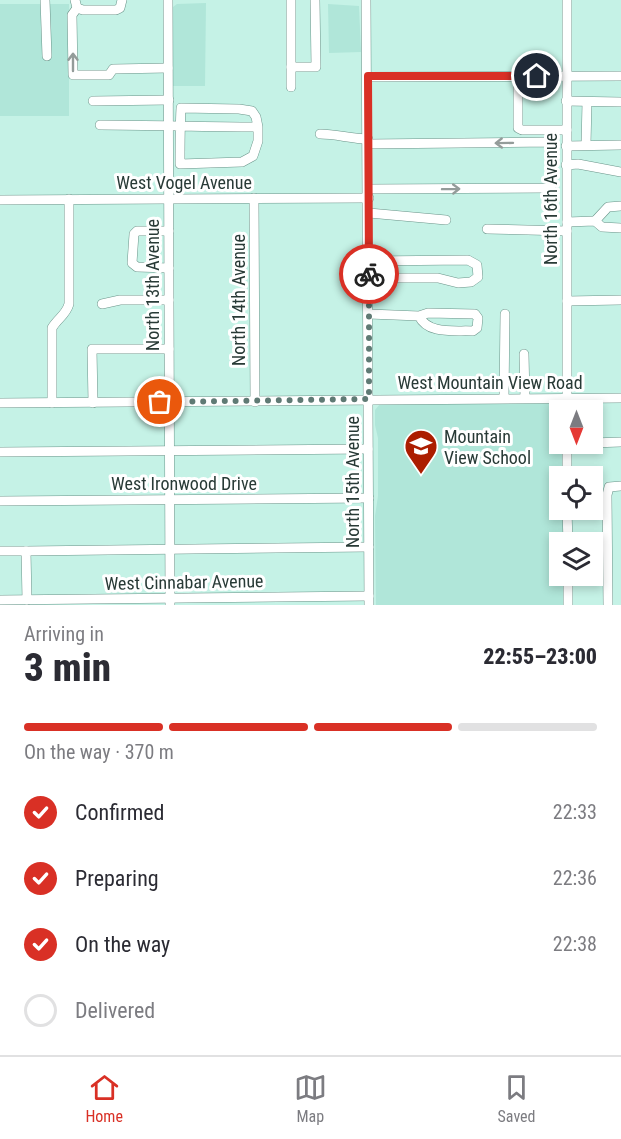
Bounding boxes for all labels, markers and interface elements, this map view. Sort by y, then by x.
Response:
pin [511,50,562,101]
one-way arrow [67,53,79,73]
icon: home [520,59,553,92]
street label: North 16th Avenue [540,133,561,265]
one-way arrow [494,137,514,148]
street label: West Vogel Avenue [116,172,252,193]
one-way arrow [441,183,461,195]
street label: North 13th Avenue [142,219,163,351]
street label: North 14th Avenue [228,234,249,366]
courier [339,244,399,304]
icon: bike [353,258,386,291]
street label: West Mountain View Road [397,372,583,393]
pin [134,376,185,427]
icon: bag [143,385,176,418]
north arrow [549,400,603,454]
map controls [549,400,603,586]
street label: North 15th Avenue [342,416,363,548]
place label: Mountain View School [444,426,531,468]
school or university icon: Mountain View School [403,428,439,475]
button: locate [549,466,603,520]
street label: West Ironwood Drive [111,473,257,494]
button: layers [549,532,603,586]
street label: West Cinnabar Avenue [104,570,264,594]
text: Arriving in [24,622,104,646]
text: 22:55–23:00 [483,644,597,669]
text: 3 min [24,645,111,691]
text: On the way · 370 m [24,740,174,764]
icon: check [24,796,57,829]
text: Confirmed [75,800,164,825]
text: 22:33 [553,800,597,824]
icon: check [24,862,57,895]
text: Preparing [75,866,159,891]
text: 22:36 [553,866,597,890]
icon: check [24,928,57,961]
text: On the way [75,932,170,957]
text: 22:38 [553,932,597,956]
text: Delivered [75,998,155,1023]
tab: Home [85,1071,123,1126]
tab: Map [294,1071,327,1126]
tab: Saved [498,1071,536,1126]

